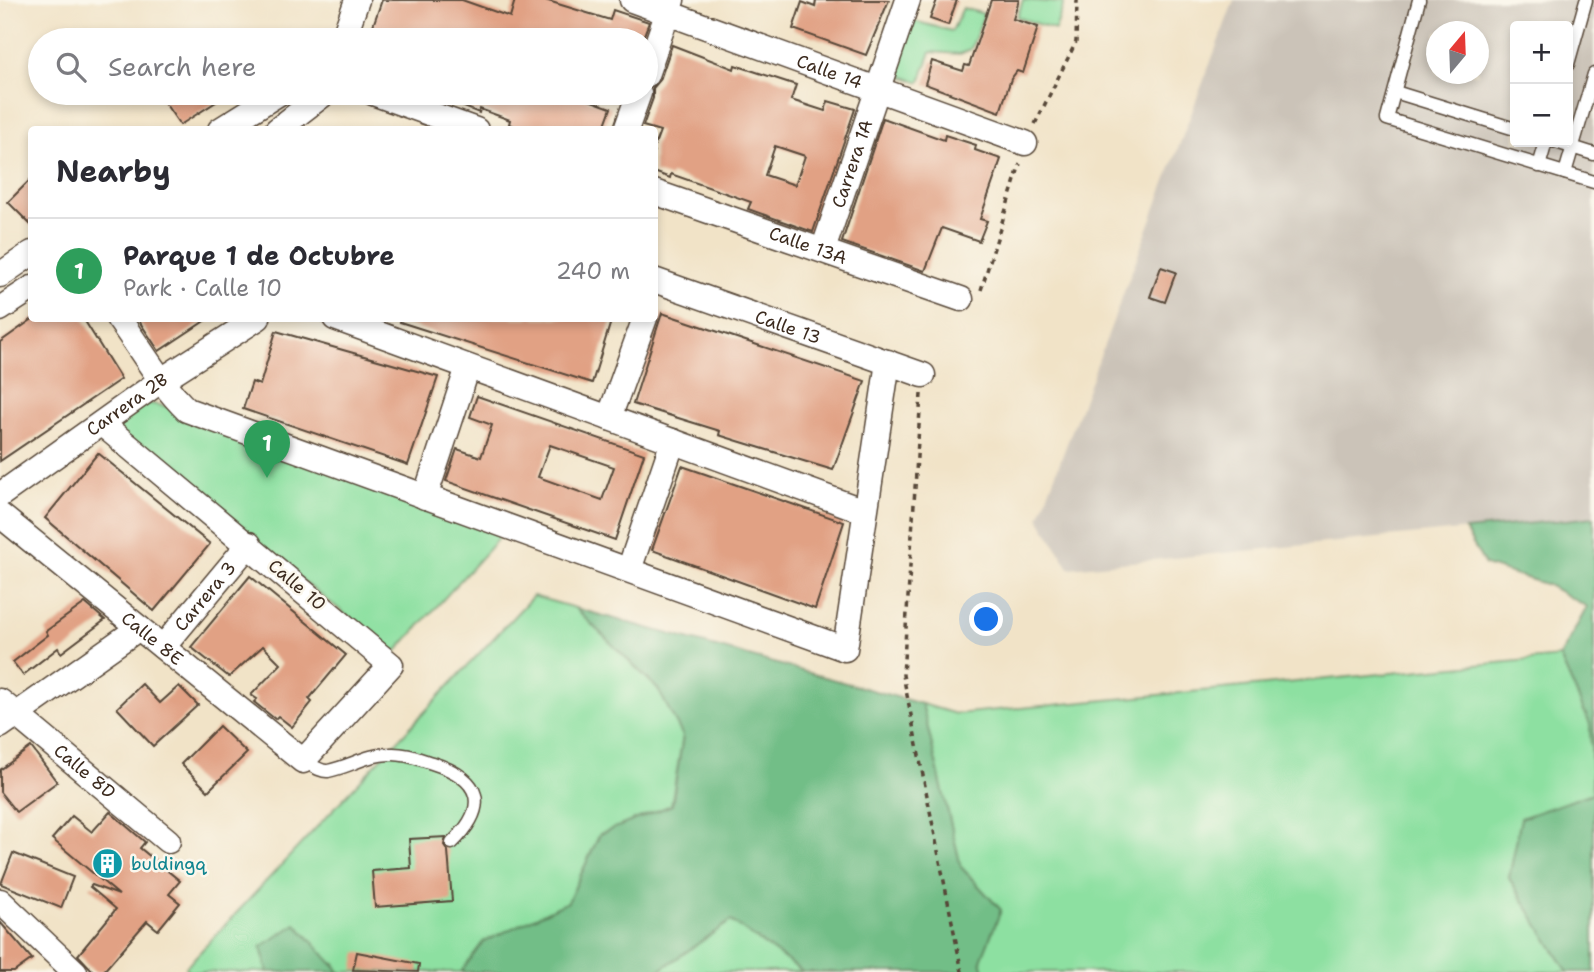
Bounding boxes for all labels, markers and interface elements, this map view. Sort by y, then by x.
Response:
north arrow [1426,21,1489,84]
map controls [1510,21,1573,147]
button: + [1510,21,1573,84]
search box [28,28,658,105]
icon: search [52,48,90,86]
text: Search here [108,49,257,84]
street label: Calle 14 [793,49,866,95]
button: − [1510,84,1573,147]
street label: Carrera 1A [826,117,878,211]
text: Nearby [56,151,171,192]
street label: Calle 13A [766,221,850,270]
text: Parque 1 de Octubre [123,238,395,273]
text: 1 [74,256,84,286]
text: 240 m [556,256,630,286]
text: Park · Calle 10 [123,273,282,303]
street label: Calle 13 [752,305,824,350]
street label: Carrera 2B [82,367,173,442]
pin: 1 [244,420,290,478]
street label: Calle 10 [263,554,331,616]
street label: Carrera 3 [169,556,242,636]
your location [969,602,1003,636]
street label: Calle 8E [116,606,188,671]
street label: Calle 8D [49,739,120,804]
building icon: buldingq [91,847,125,881]
place label: buldingq [131,852,207,876]

